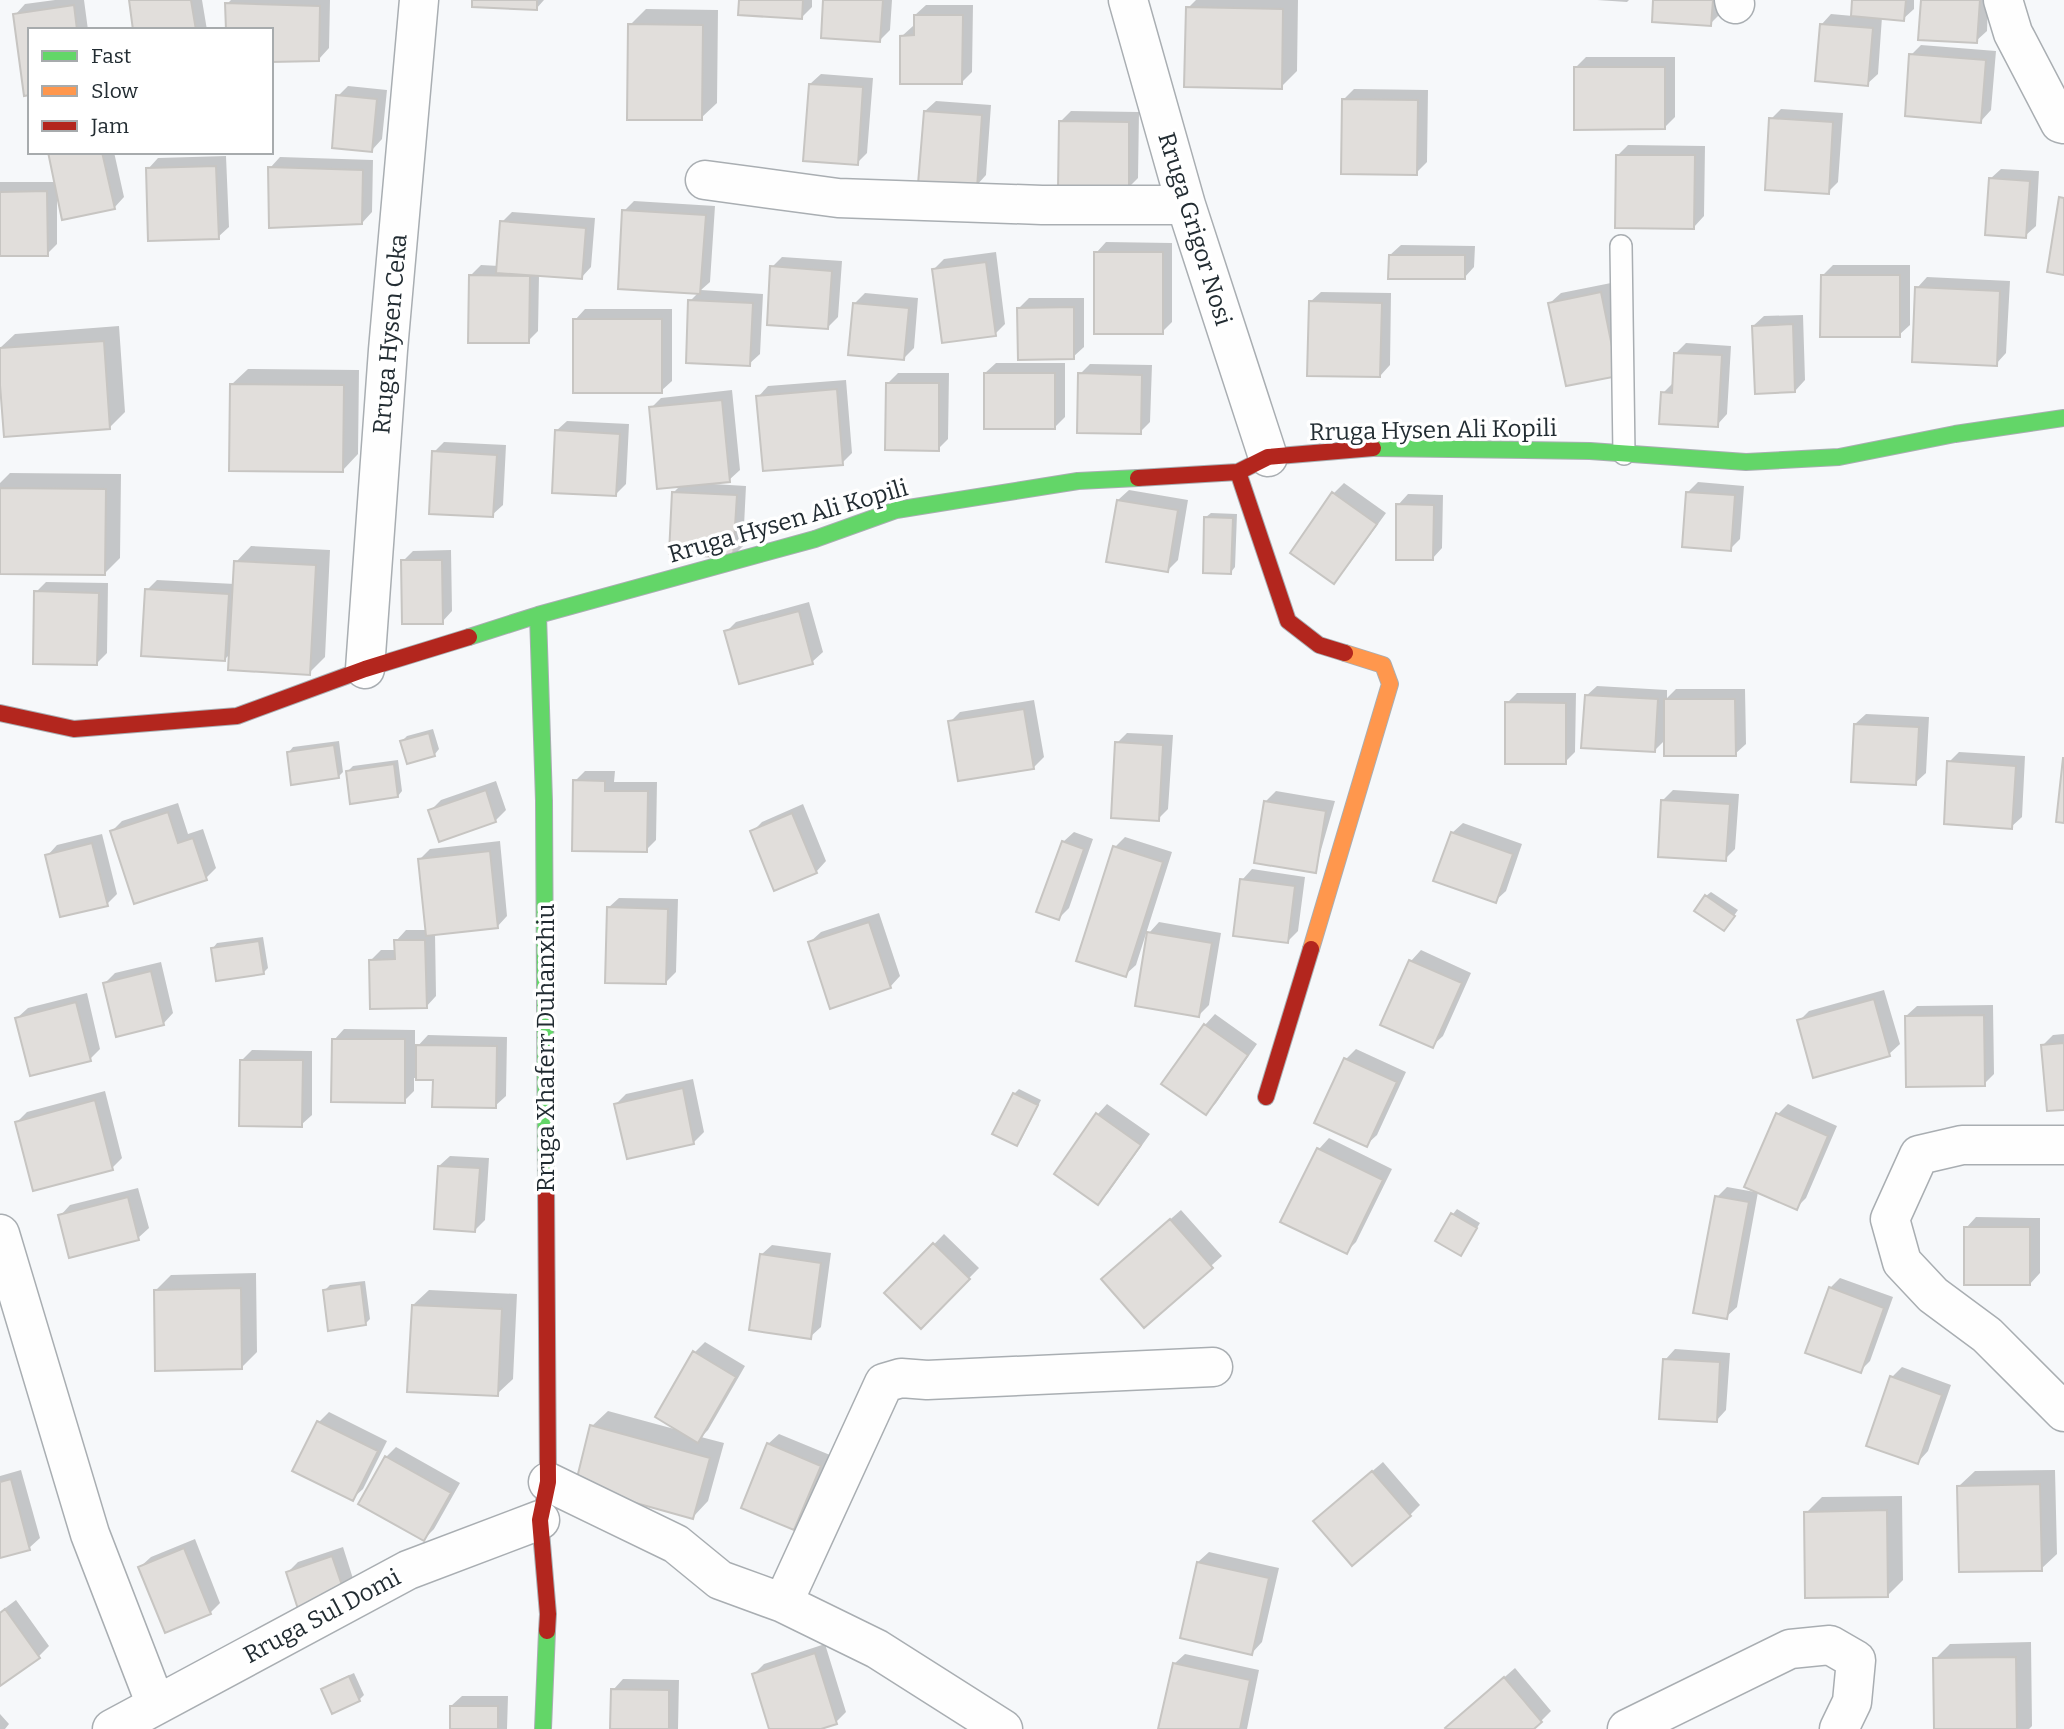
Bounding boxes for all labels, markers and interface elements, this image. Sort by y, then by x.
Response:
legend [28,28,273,154]
text: Fast [91,43,132,69]
text: Slow [91,78,138,104]
text: Jam [90,113,129,139]
street label: Rruga Grigor Nosi [1152,129,1238,329]
street label: Rruga Hysen Ceka [367,233,413,435]
street label: Rruga Hysen Ali Kopili [1309,414,1557,446]
street label: Rruga Hysen Ali Kopili [665,473,911,569]
street label: Rruga Xhaferr Duhanxhiu [532,904,560,1192]
street label: Rruga Sul Domi [239,1563,405,1669]

